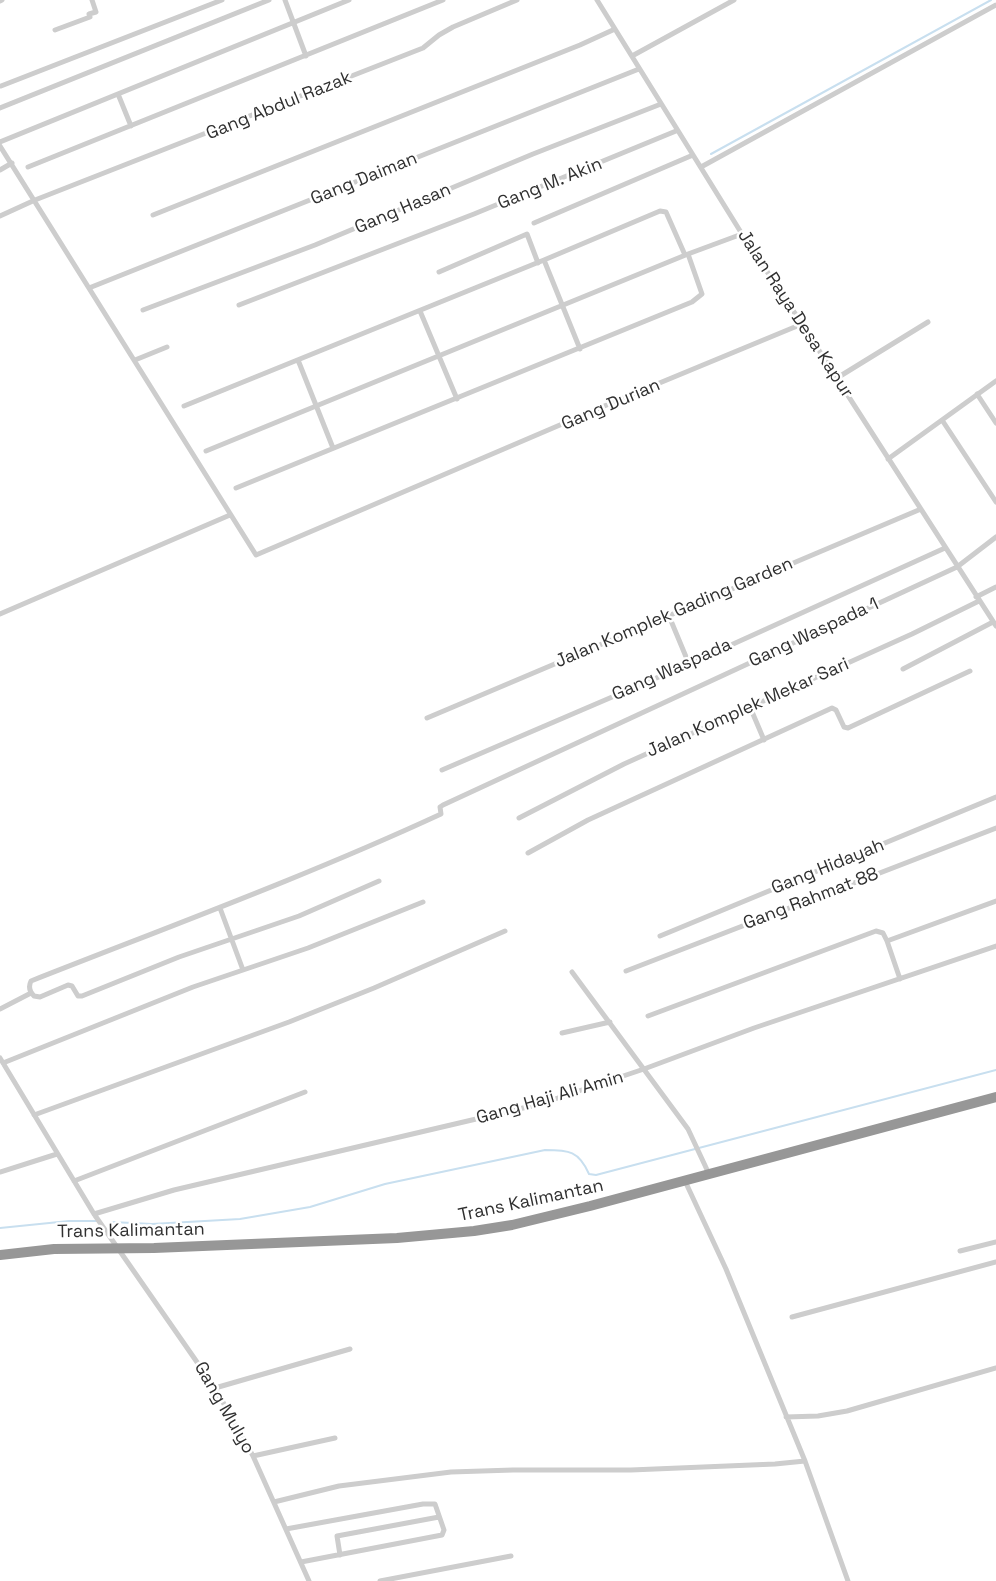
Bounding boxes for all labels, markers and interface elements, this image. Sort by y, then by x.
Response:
street label: Gang Abdul Razak [203,67,355,145]
street label: Gang Daiman [308,148,420,210]
street label: Gang M. Akin [495,153,605,215]
street label: Gang Hasan [352,179,454,239]
street label: Jalan Raya Desa Kapur [733,226,857,402]
street label: Gang Durian [558,375,664,435]
street label: Jalan Komplek Gading Garden [552,553,796,673]
street label: Gang Waspada 1 [746,594,882,672]
street label: Gang Waspada [609,634,735,706]
street label: Jalan Komplek Mekar Sari [643,654,853,762]
street label: Gang Hidayah [768,835,888,899]
street label: Gang Rahmat 88 [740,863,882,935]
street label: Gang Haji Ali Amin [474,1067,626,1129]
street label: Trans Kalimantan [457,1175,605,1227]
street label: Trans Kalimantan [57,1219,205,1243]
street label: Gang Mulyo [189,1358,259,1458]

